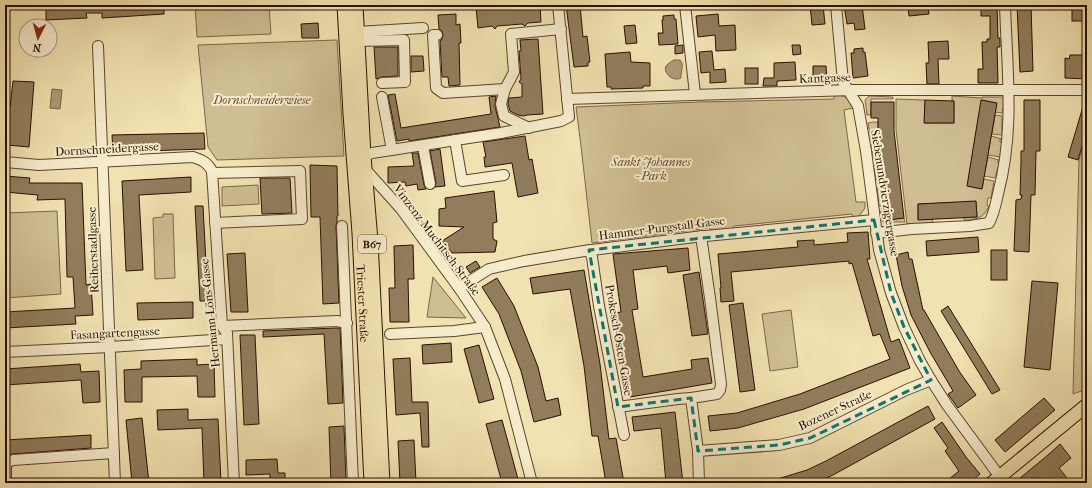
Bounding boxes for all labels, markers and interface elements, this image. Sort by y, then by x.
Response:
north arrow [18,18,58,58]
text: N [32,40,42,54]
street label: Kantgasse [799,70,851,86]
park label: Dornschneiderwiese [213,93,312,107]
street label: Siebenundvierzigergasse [868,129,902,257]
street label: Dornschneidergasse [55,139,159,159]
park label: Sankt Johannes - Park [610,155,691,183]
street label: Vinzenz-Muchitsch-Straße [390,181,483,298]
street label: Reiherstadlgasse [84,206,102,294]
street label: Hammer-Purgstall-Gasse [598,213,726,243]
road number: B67 [358,235,386,253]
street label: Hermann-Löns-Gasse [197,258,223,368]
street label: Triester Straße [354,264,371,343]
street label: Prokesch-Osten-Gasse [602,283,636,397]
street label: Fasangartengasse [70,324,160,342]
street label: Bozener Straße [796,387,874,433]

